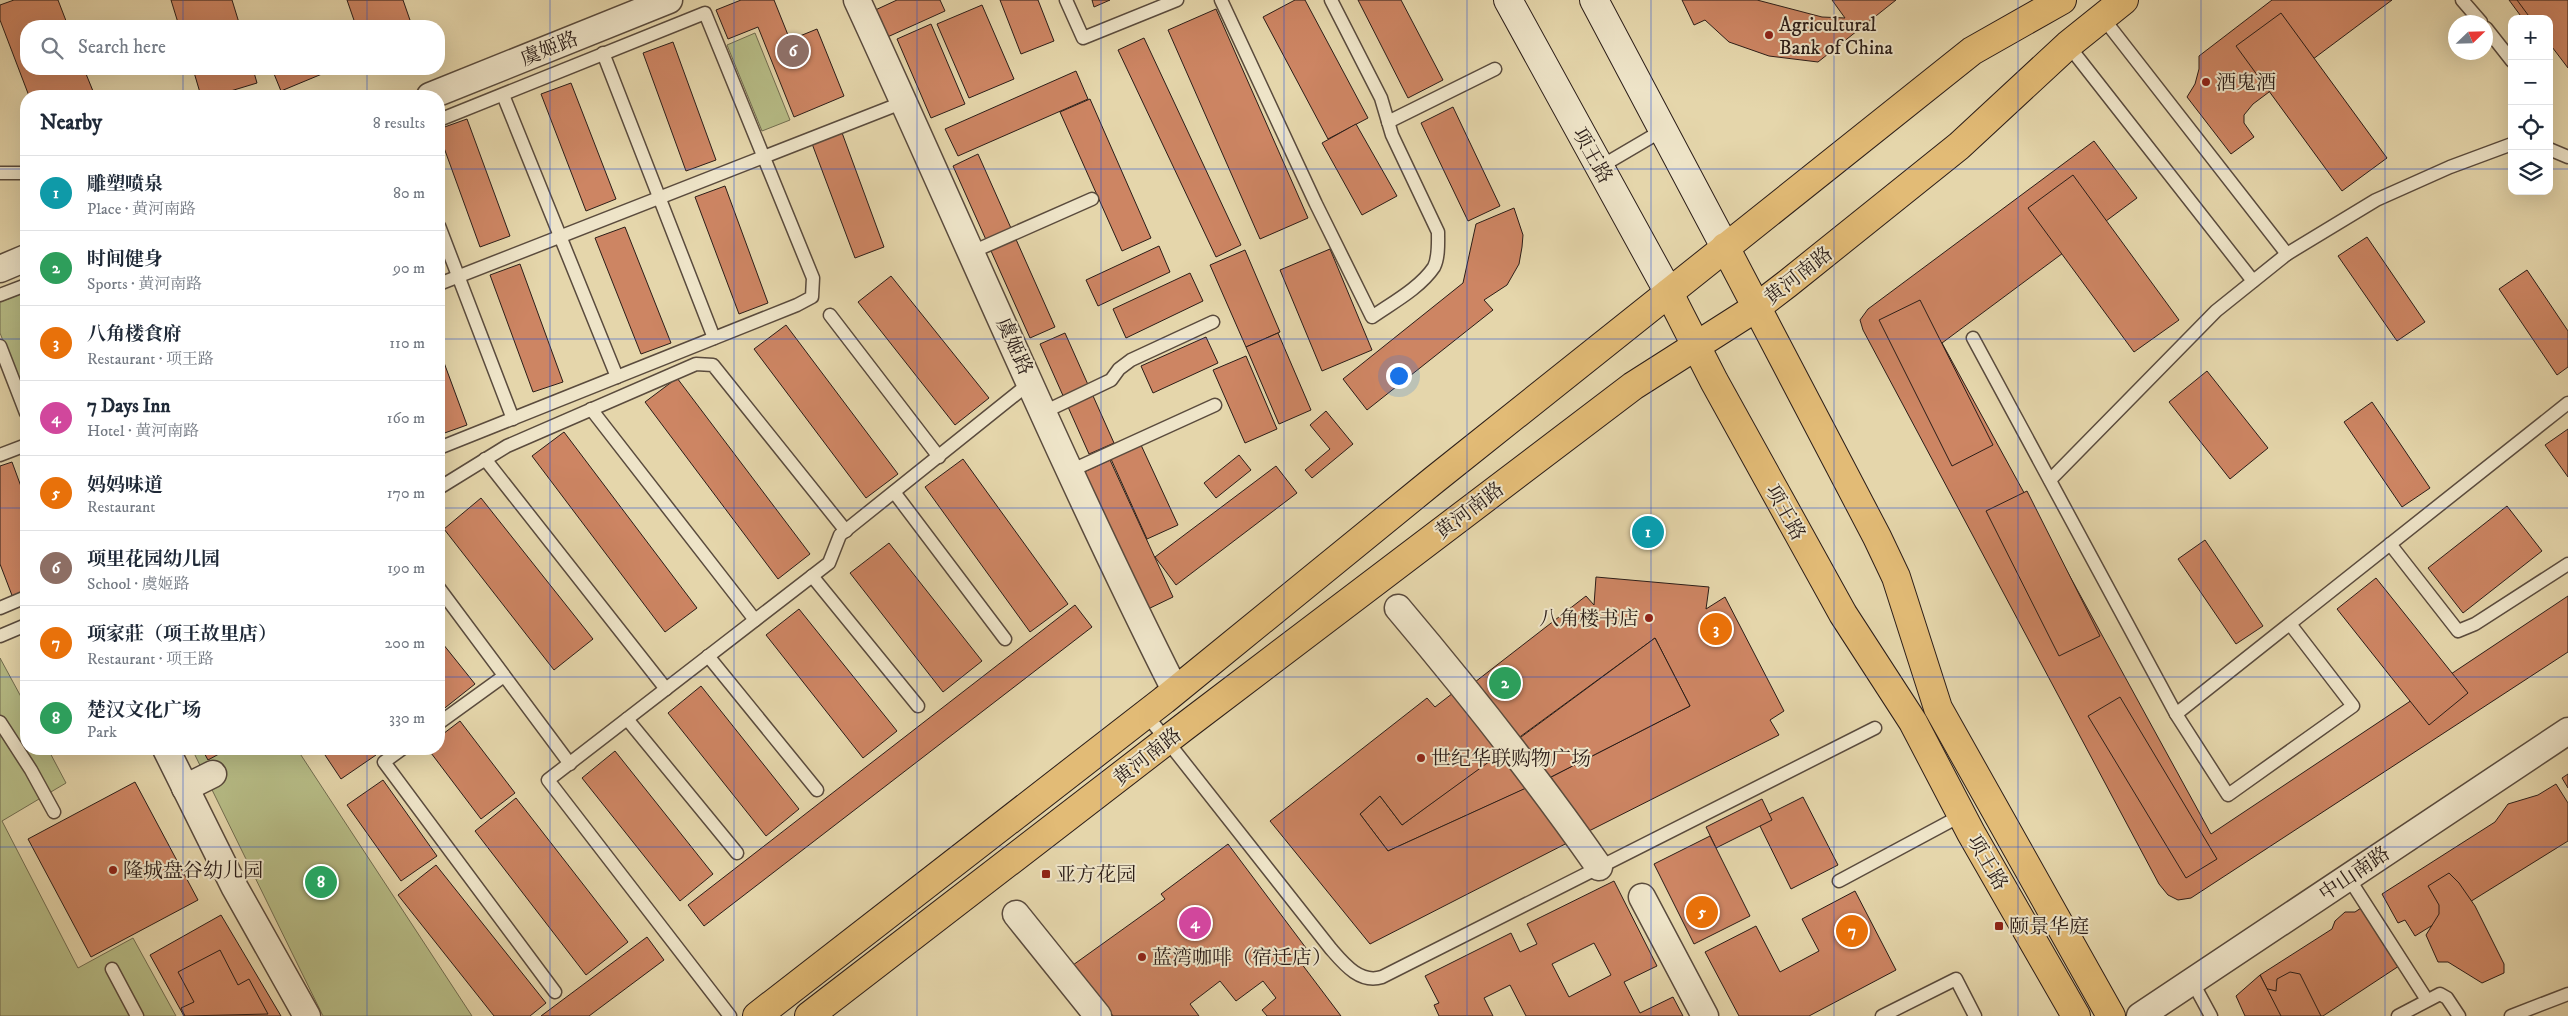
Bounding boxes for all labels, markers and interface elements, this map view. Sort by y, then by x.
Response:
place label: Agricultural Bank of China [1779,13,1894,61]
north arrow [2448,15,2493,60]
map controls [2508,15,2553,195]
button: + [2508,15,2553,60]
search box [20,20,445,75]
street label: 虞姬路 [517,27,582,72]
marker: Agricultural Bank of China [1763,29,1775,41]
pin: 6 [777,32,809,70]
icon: search [38,34,66,62]
text: Search here [78,36,166,59]
button: − [2508,60,2553,105]
place label: 酒鬼酒 [2216,71,2276,96]
marker: 酒鬼酒 [2200,76,2212,88]
button: locate [2508,105,2553,150]
text: Nearby [40,110,102,136]
text: 8 results [373,113,425,133]
street label: 项王路 [1566,123,1617,188]
button: layers [2508,150,2553,195]
text: 雕塑喷泉 [87,173,163,196]
text: 1 [53,183,59,203]
text: 80 m [393,183,425,203]
text: Place · 黄河南路 [87,199,196,219]
street label: 黄河南路 [1760,242,1838,311]
text: 时间健身 [87,248,163,271]
text: 2 [52,258,60,278]
text: 90 m [393,258,425,278]
text: Sports · 黄河南路 [87,274,202,294]
street label: 虞姬路 [990,314,1037,379]
text: 八角楼食府 [87,323,182,346]
text: 3 [53,333,59,353]
text: 110 m [389,333,425,353]
text: Restaurant · 项王路 [87,349,214,369]
your location [1386,363,1412,389]
text: 7 Days Inn [87,395,170,418]
text: 4 [51,408,61,428]
text: 160 m [387,408,425,428]
text: Hotel · 黄河南路 [87,421,199,441]
text: 妈妈味道 [87,474,163,497]
street label: 黄河南路 [1430,477,1509,545]
street label: 项王路 [1759,480,1810,545]
text: 5 [52,483,60,503]
text: 170 m [387,483,425,503]
text: Restaurant [87,497,155,517]
pin: 1 [1632,513,1664,551]
text: 项里花园幼儿园 [87,548,220,571]
text: 6 [52,558,60,578]
text: 190 m [387,558,425,578]
text: School · 虞姬路 [87,574,190,594]
place label: 八角楼书店 [1539,607,1639,632]
pin: 3 [1700,610,1732,648]
marker: 八角楼书店 [1643,612,1655,624]
text: 项家莊（项王故里店） [87,623,277,646]
text: 7 [52,633,60,653]
text: 200 m [384,633,425,653]
text: Restaurant · 项王路 [87,649,214,669]
pin: 2 [1489,664,1521,702]
text: 楚汉文化广场 [87,699,201,722]
text: 8 [52,708,60,728]
text: 330 m [389,708,425,728]
text: Park [87,722,117,742]
street label: 黄河南路 [1109,723,1187,792]
place label: 世纪华联购物广场 [1431,747,1591,772]
marker: 世纪华联购物广场 [1415,752,1427,764]
street label: 项王路 [1961,831,2013,895]
street label: 中山南路 [2315,842,2395,907]
place label: 隆城盘谷幼儿园 [123,859,263,884]
pin: 8 [305,863,337,901]
place label: 亚方花园 [1056,863,1136,888]
marker: 隆城盘谷幼儿园 [107,864,119,876]
marker: 亚方花园 [1040,868,1052,880]
pin: 5 [1686,893,1718,931]
pin: 4 [1179,904,1211,942]
pin: 7 [1836,912,1868,950]
place label: 颐景华庭 [2009,915,2089,940]
marker: 颐景华庭 [1993,920,2005,932]
place label: 蓝湾咖啡（宿迁店） [1152,946,1332,971]
marker: 蓝湾咖啡（宿迁店） [1136,951,1148,963]

